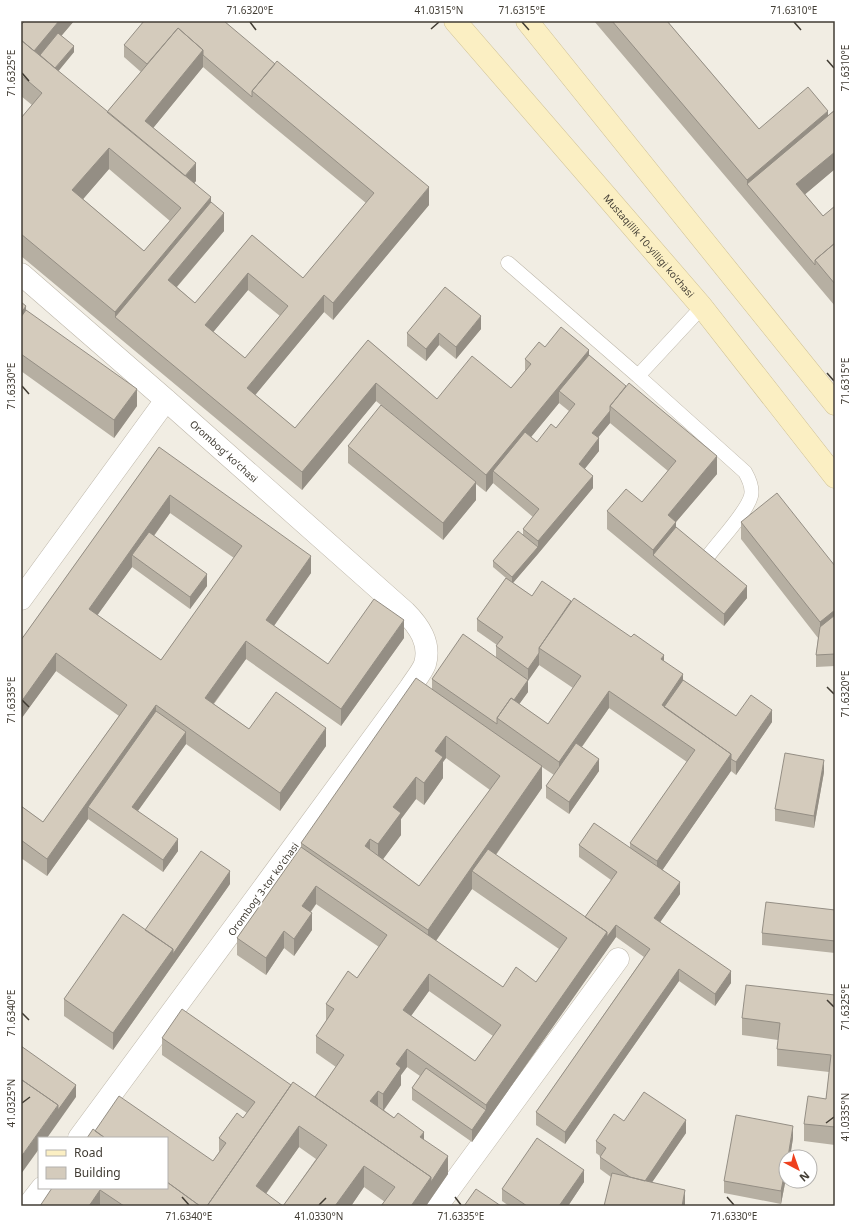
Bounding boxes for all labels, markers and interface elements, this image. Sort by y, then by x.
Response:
text: 71.6320°E [227,3,273,17]
text: 41.0315°N [415,3,463,17]
text: 71.6315°E [499,3,545,17]
text: 71.6310°E [771,3,817,17]
text: 71.6310°E [838,45,852,91]
text: 71.6325°E [4,50,18,96]
street label: Mustaqillik 10-yilligi ko'chasi [601,191,698,300]
text: 71.6315°E [838,358,852,404]
text: 71.6330°E [4,363,18,409]
street label: Orombogʻ koʻchasi [187,417,261,485]
text: 71.6320°E [838,671,852,717]
text: 71.6335°E [4,677,18,723]
street label: Orombogʻ 3-tor koʻchasi [224,839,302,939]
text: 71.6325°E [838,984,852,1030]
text: 71.6340°E [4,990,18,1036]
text: 41.0325°N [4,1079,18,1127]
text: 41.0335°N [838,1093,852,1141]
legend [38,1137,168,1189]
text: Road [74,1144,103,1161]
north arrow [778,1149,818,1189]
text: Building [74,1164,121,1181]
text: N [797,1168,813,1186]
text: 71.6340°E [166,1209,212,1223]
text: 41.0330°N [295,1209,343,1223]
text: 71.6335°E [438,1209,484,1223]
text: 71.6330°E [711,1209,757,1223]

